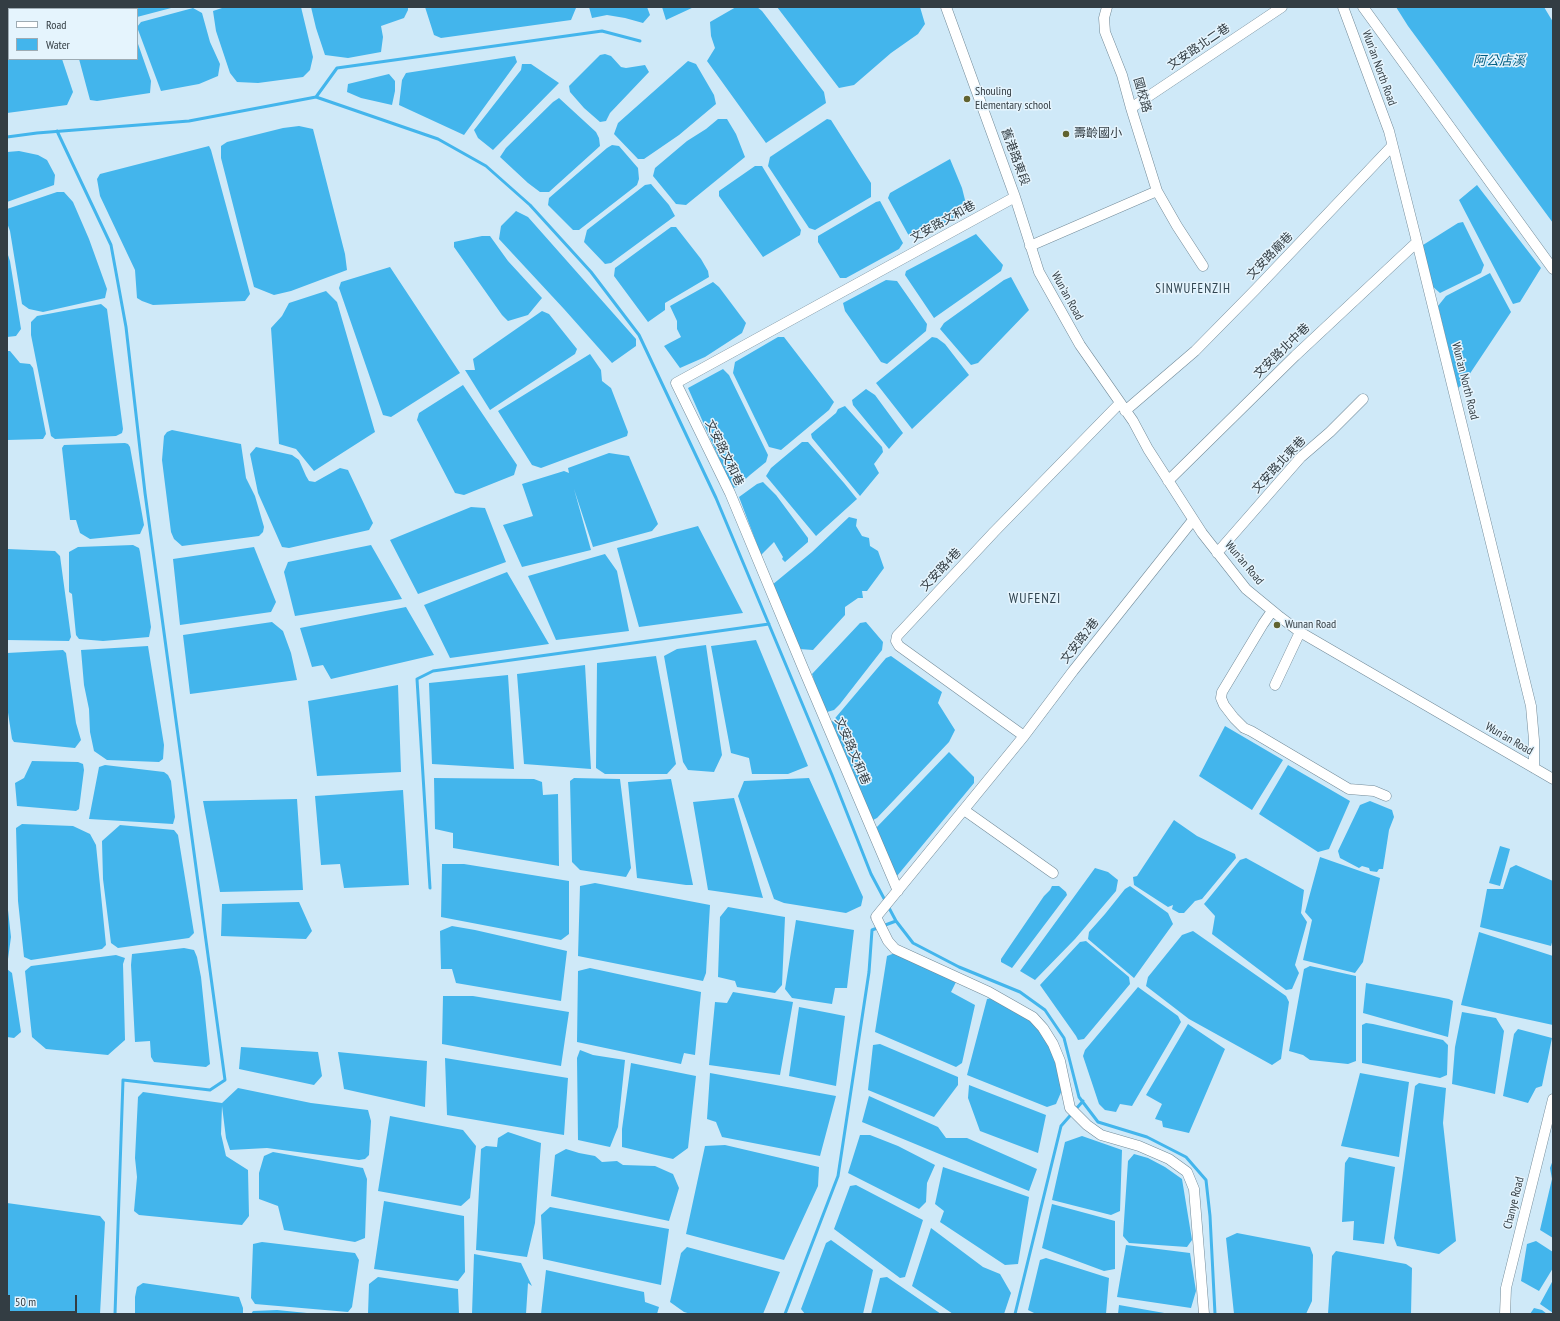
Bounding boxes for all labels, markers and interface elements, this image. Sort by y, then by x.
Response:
legend [8,8,138,60]
text: Road [46,17,66,32]
street label: 文安路北二巷 [1165,21,1233,73]
street label: Wun'an North Road [1359,28,1399,108]
text: Water [46,37,70,52]
water label: 阿公店溪 [1473,53,1525,69]
street label: 國校路 [1130,76,1154,114]
place label: Shouling Elementary school [975,85,1051,113]
marker: Shouling Elementary school [962,94,972,104]
street label: 舊港路東段 [998,126,1032,188]
place label: 壽齡國小 [1074,127,1122,141]
marker: 壽齡國小 [1061,129,1071,139]
street label: 文安路文和巷 [908,198,978,246]
street label: 文安路廟巷 [1244,229,1296,283]
street label: Wun'an Road [1048,269,1086,323]
district label: SINWUFENZIH [1155,281,1231,297]
street label: 文安路北中巷 [1251,321,1313,381]
street label: Wun'an North Road [1448,341,1482,421]
street label: 文安路文和巷 [702,417,746,489]
street label: 文安路北東巷 [1249,434,1309,496]
street label: Wun'an Road [1222,538,1266,588]
street label: 文安路4巷 [918,546,964,594]
district label: WUFENZI [1009,591,1061,607]
street label: 文安路2巷 [1058,616,1102,666]
place label: Wunan Road [1285,618,1336,632]
marker: Wunan Road [1272,620,1282,630]
street label: 文安路文和巷 [831,715,873,787]
street label: Wun'an Road [1483,720,1535,758]
street label: Chanye Road [1501,1175,1527,1231]
scale bar [10,1287,79,1313]
text: 50 m [15,1294,36,1309]

